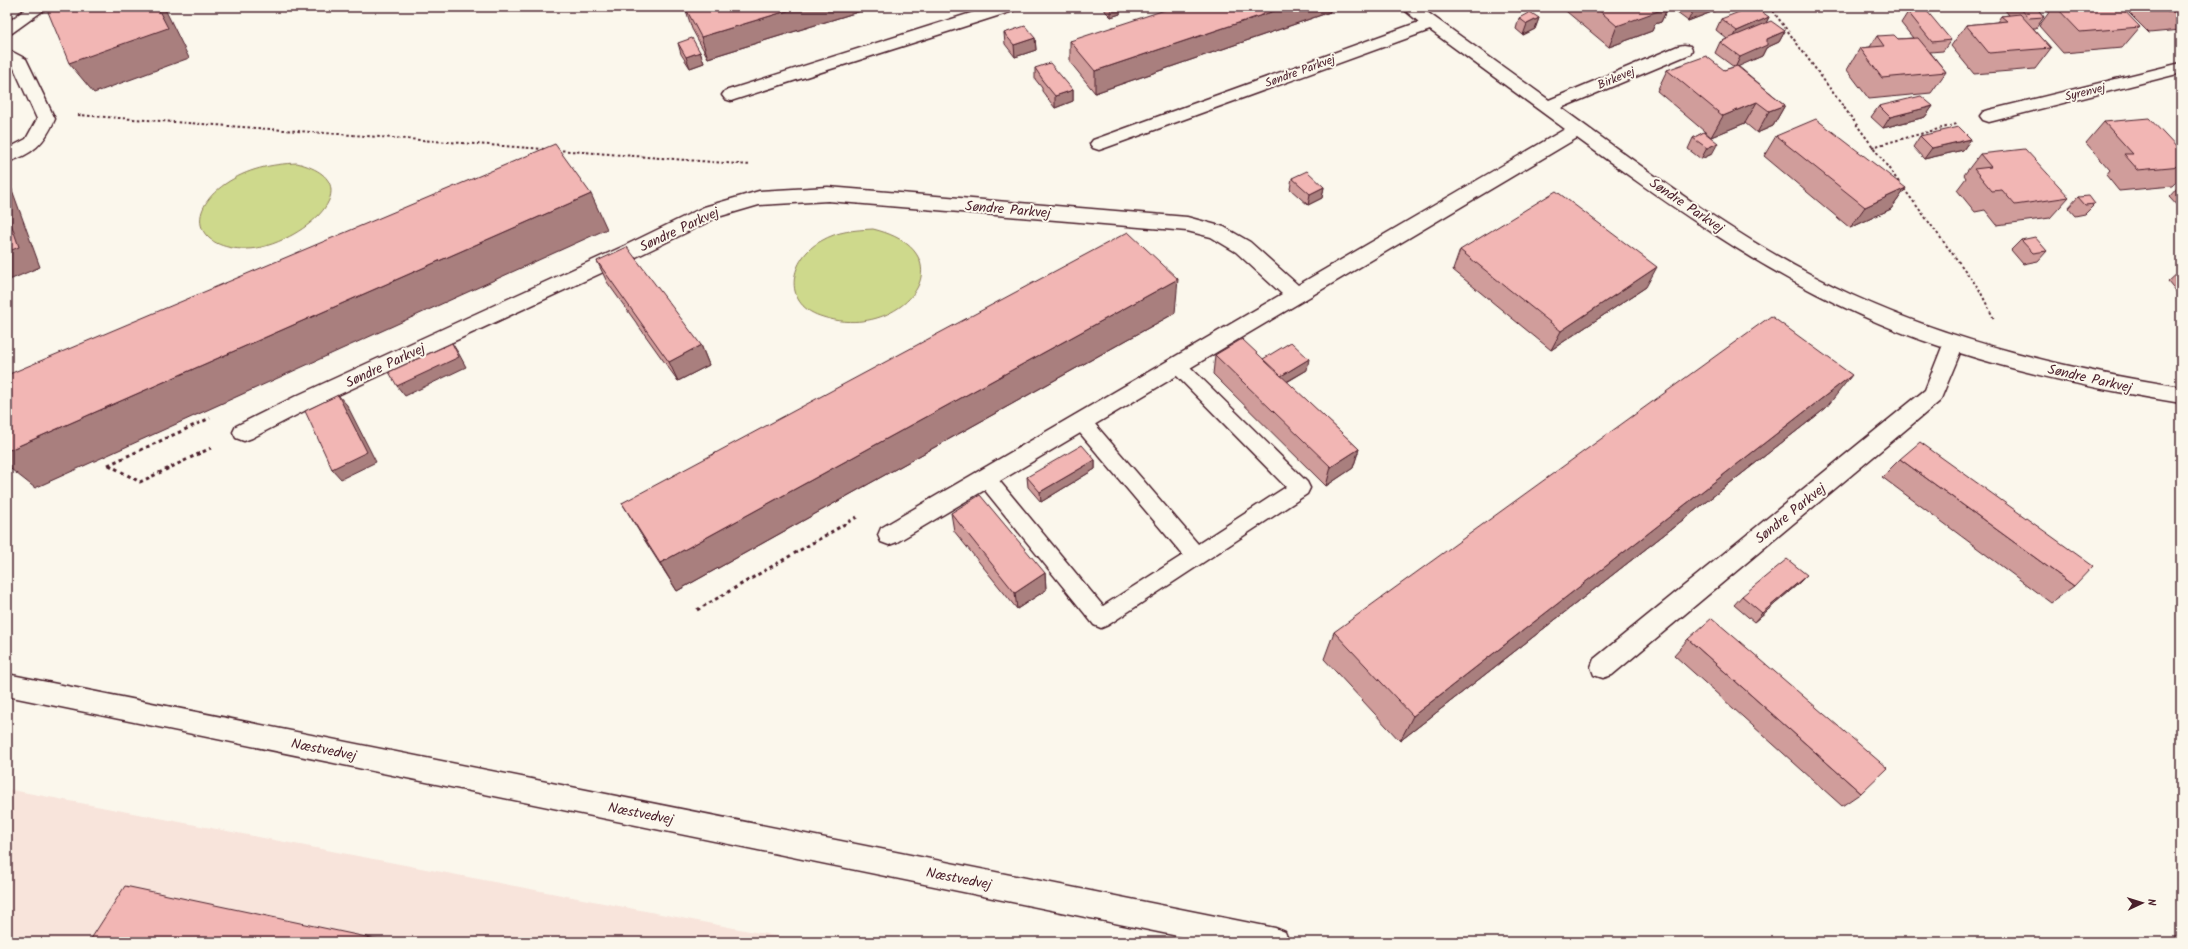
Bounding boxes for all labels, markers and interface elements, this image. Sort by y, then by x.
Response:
street label: Søndre Parkvej [1262,50,1339,93]
street label: Birkevej [1595,62,1639,95]
street label: Syrenvej [2063,78,2108,107]
street label: Søndre Parkvej [1645,173,1729,239]
street label: Søndre Parkvej [964,195,1052,225]
street label: Søndre Parkvej [636,202,723,258]
street label: Søndre Parkvej [342,338,429,394]
street label: Søndre Parkvej [2045,359,2135,399]
street label: Søndre Parkvej [1750,478,1831,549]
street label: Næstvedvej [289,733,359,767]
street label: Næstvedvej [606,797,676,831]
street label: Næstvedvej [924,862,994,896]
north arrow [2122,883,2162,923]
text: N [2142,898,2160,907]

